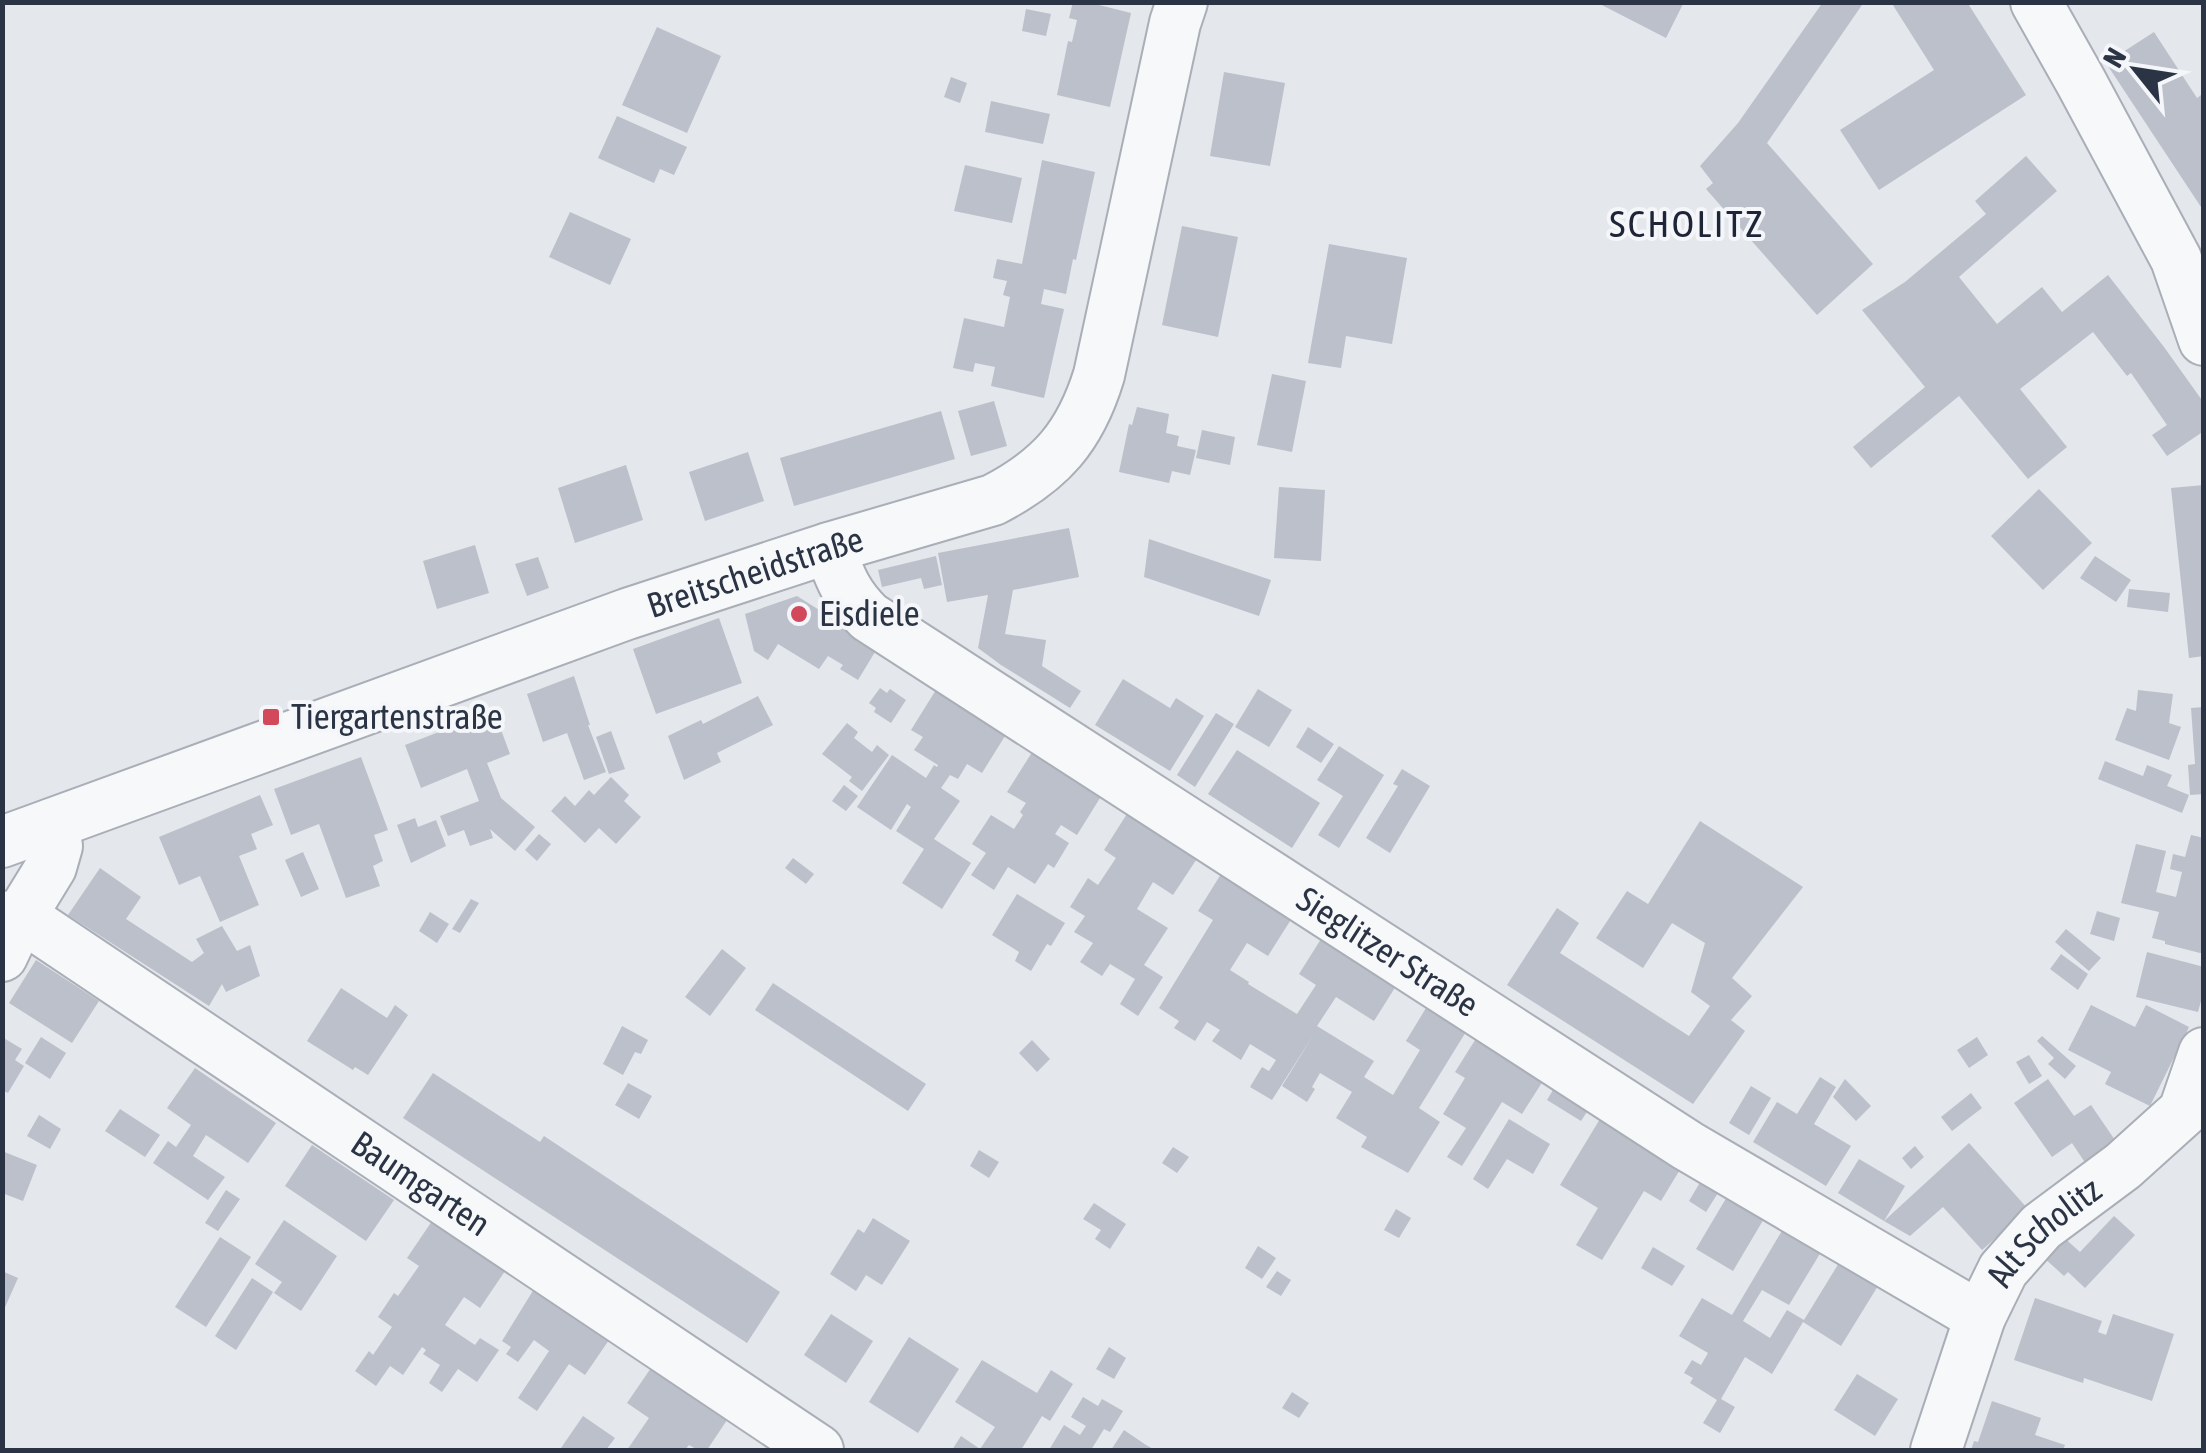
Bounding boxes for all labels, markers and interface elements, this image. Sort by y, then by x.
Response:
north arrow [2086,20,2186,120]
text: N [2096,42,2132,73]
district label: SCHOLITZ [1609,202,1765,245]
street label: Breitscheidstraße [642,518,867,625]
place label: Eisdiele [819,593,920,633]
marker: Eisdiele [788,603,810,625]
place label: Tiergartenstraße [291,696,503,736]
marker: Tiergartenstraße [260,706,282,728]
street label: Sieglitzer Straße [1290,878,1486,1024]
street label: Baumgarten [344,1122,498,1244]
street label: Alt Scholitz [1977,1168,2108,1292]

